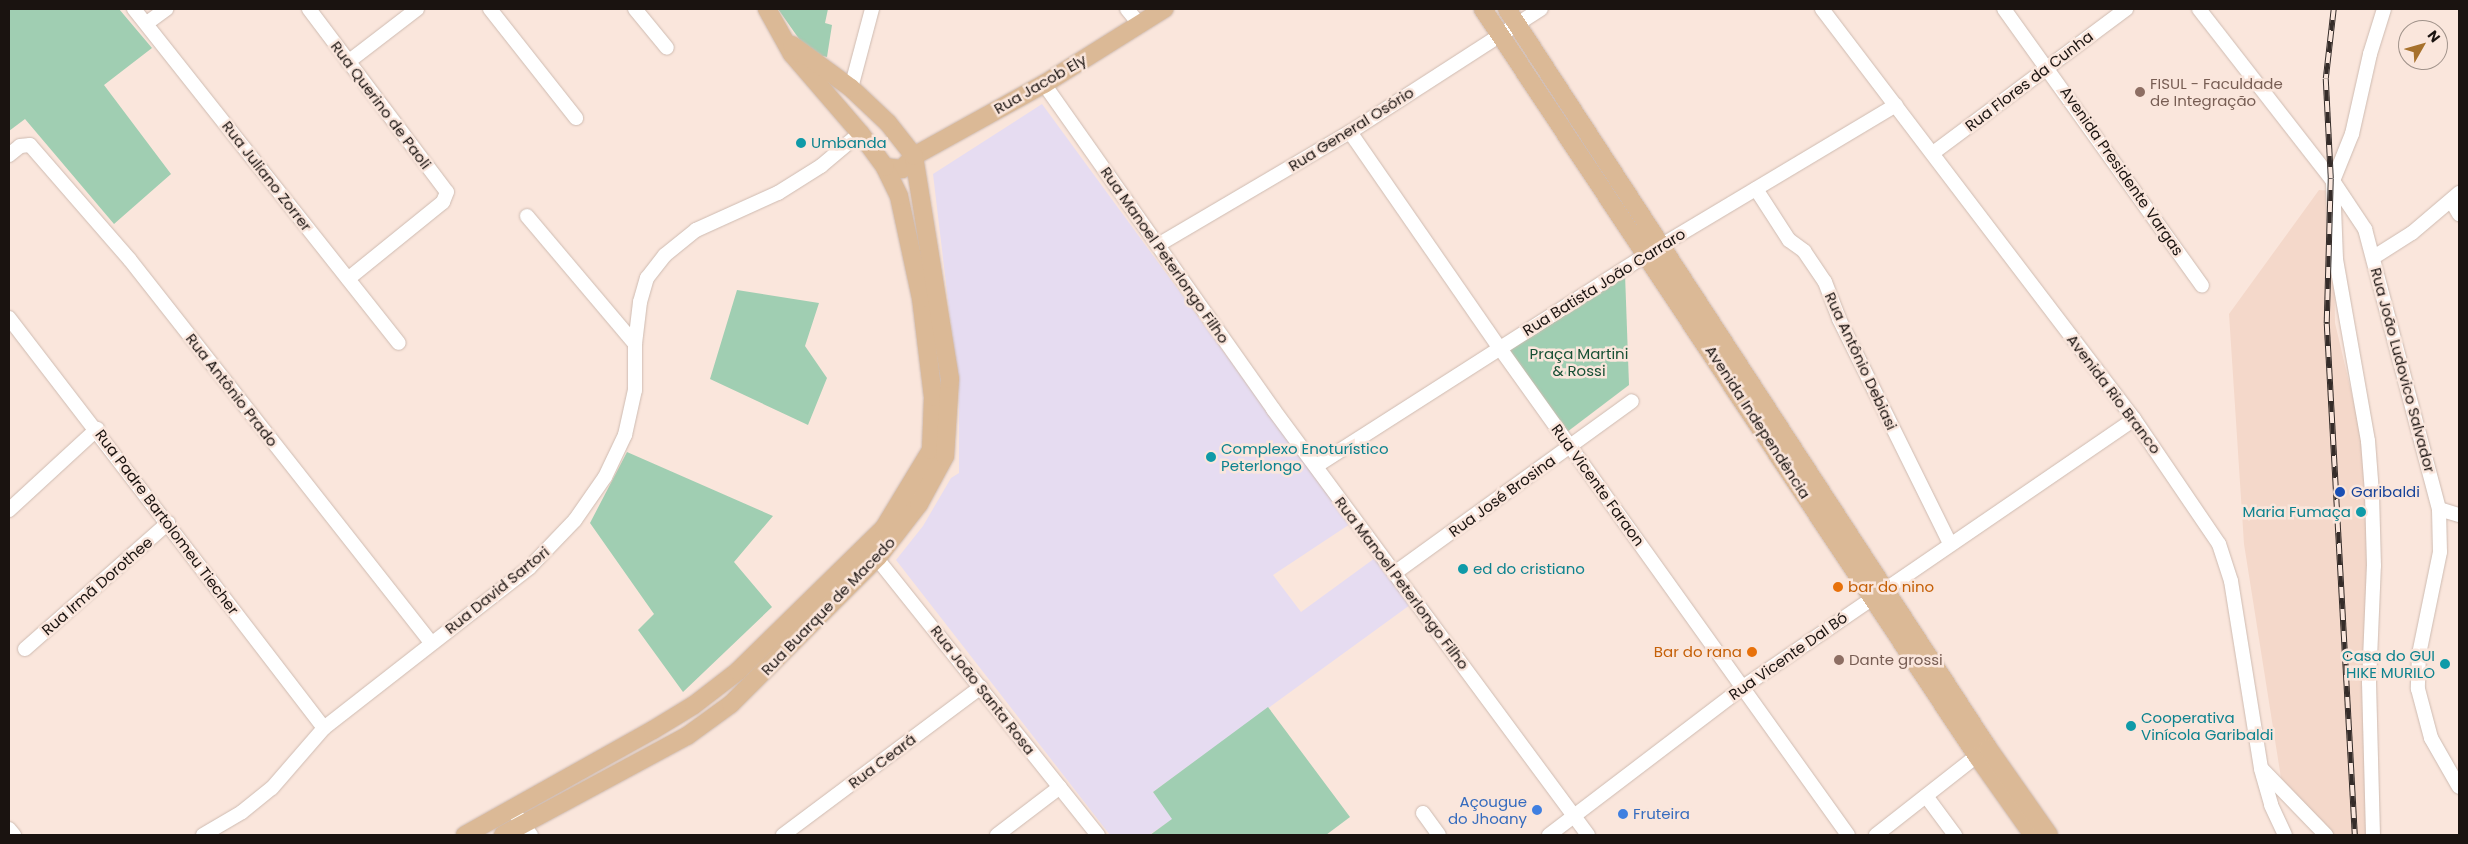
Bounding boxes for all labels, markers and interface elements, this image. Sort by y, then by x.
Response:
north arrow [2398,20,2448,70]
text: N [2423,26,2445,47]
street label: Rua Flores da Cunha [1962,27,2096,135]
street label: Rua Querino de Paoli [327,38,435,172]
street label: Rua Jacob Ely [991,50,1089,118]
place label: FISUL - Faculdade de Integração [2150,74,2283,109]
street label: Rua General Osório [1285,83,1417,175]
street label: Avenida Presidente Vargas [2057,83,2187,259]
marker: FISUL - Faculdade de Integração [2134,86,2146,98]
street label: Rua Juliano Zorrer [218,117,316,235]
place label: Umbanda [811,134,887,152]
marker: Umbanda [795,137,807,149]
street label: Rua Manoel Peterlongo Filho [1097,163,1233,347]
street label: Rua Batista João Carraro [1519,224,1689,340]
street label: Rua João Ludovico Salvador [2367,266,2439,474]
street label: Rua Antônio Debiasi [1821,289,1901,433]
street label: Rua Antônio Prado [182,330,282,450]
street label: Avenida Rio Branco [2063,331,2165,457]
street label: Avenida Independência [1702,342,1814,502]
park label: Praça Martini & Rossi [1530,344,1628,379]
street label: Rua Vicente Faraon [1548,421,1648,549]
street label: Rua Padre Bartolomeu Tiecher [91,426,243,618]
place label: Complexo Enoturístico Peterlongo [1221,439,1388,474]
marker: Complexo Enoturístico Peterlongo [1205,451,1217,463]
street label: Rua José Brosina [1445,451,1559,541]
place label: Garibaldi [2351,483,2420,501]
marker: Garibaldi [2333,485,2347,499]
street label: Rua Manoel Peterlongo Filho [1331,493,1473,673]
place label: Maria Fumaça [2243,503,2351,521]
marker: Maria Fumaça [2355,506,2367,518]
street label: Rua Irmã Dorothee [38,533,156,639]
street label: Rua Buarque de Macedo [757,533,899,679]
street label: Rua David Sartori [441,542,553,638]
place label: ed do cristiano [1473,560,1585,578]
marker: ed do cristiano [1457,563,1469,575]
place label: bar do nino [1848,578,1934,596]
marker: bar do nino [1832,581,1844,593]
street label: Rua Vicente Dal Bó [1725,608,1851,704]
street label: Rua João Santa Rosa [927,622,1039,758]
place label: Bar do rana [1654,643,1742,661]
marker: Bar do rana [1746,646,1758,658]
place label: Casa do GUI HIKE MURILO [2342,646,2435,681]
place label: Dante grossi [1849,651,1943,669]
marker: Dante grossi [1833,654,1845,666]
marker: Casa do GUI HIKE MURILO [2439,658,2451,670]
place label: Cooperativa Vinícola Garibaldi [2141,708,2274,743]
marker: Cooperativa Vinícola Garibaldi [2125,720,2137,732]
street label: Rua Ceará [845,730,919,792]
place label: Açougue do Jhoany [1448,792,1527,827]
marker: Açougue do Jhoany [1531,804,1543,816]
place label: Fruteira [1633,805,1690,823]
marker: Fruteira [1617,808,1629,820]

